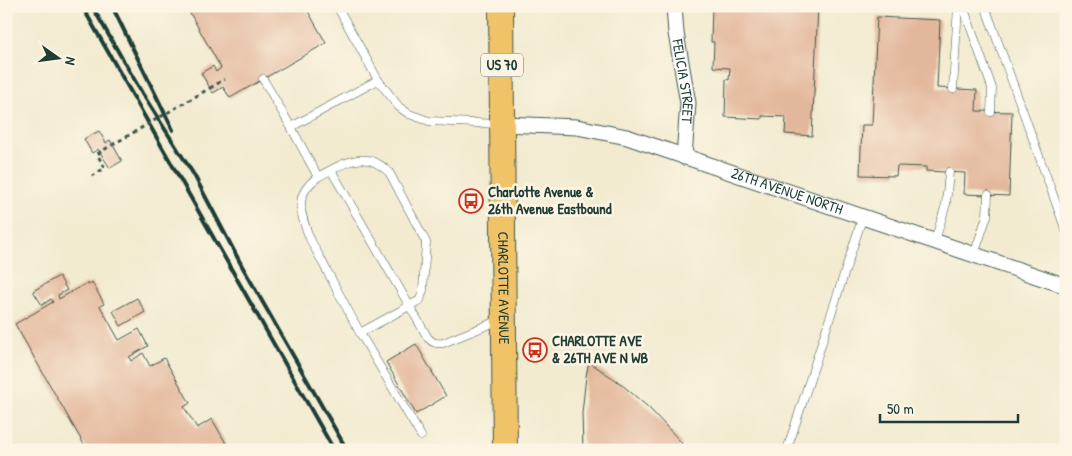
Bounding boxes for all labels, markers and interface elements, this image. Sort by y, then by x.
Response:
north arrow [32,32,82,82]
street label: FELICIA STREET [667,36,699,125]
road number: US 70 [481,54,523,76]
text: N [61,55,81,68]
street label: 26TH AVENUE NORTH [729,162,846,219]
place label: Charlotte Avenue & 26th Avenue Eastbound [488,181,612,219]
bus stop icon: Charlotte Avenue & 26th Avenue Eastbound [458,188,484,214]
street label: CHARLOTTE AVENUE [493,231,515,345]
place label: CHARLOTTE AVE & 26TH AVE N WB [552,330,648,368]
bus stop icon: CHARLOTTE AVE & 26TH AVE N WB [522,337,548,363]
scale bar [880,391,1017,423]
text: 50 m [887,398,914,419]

